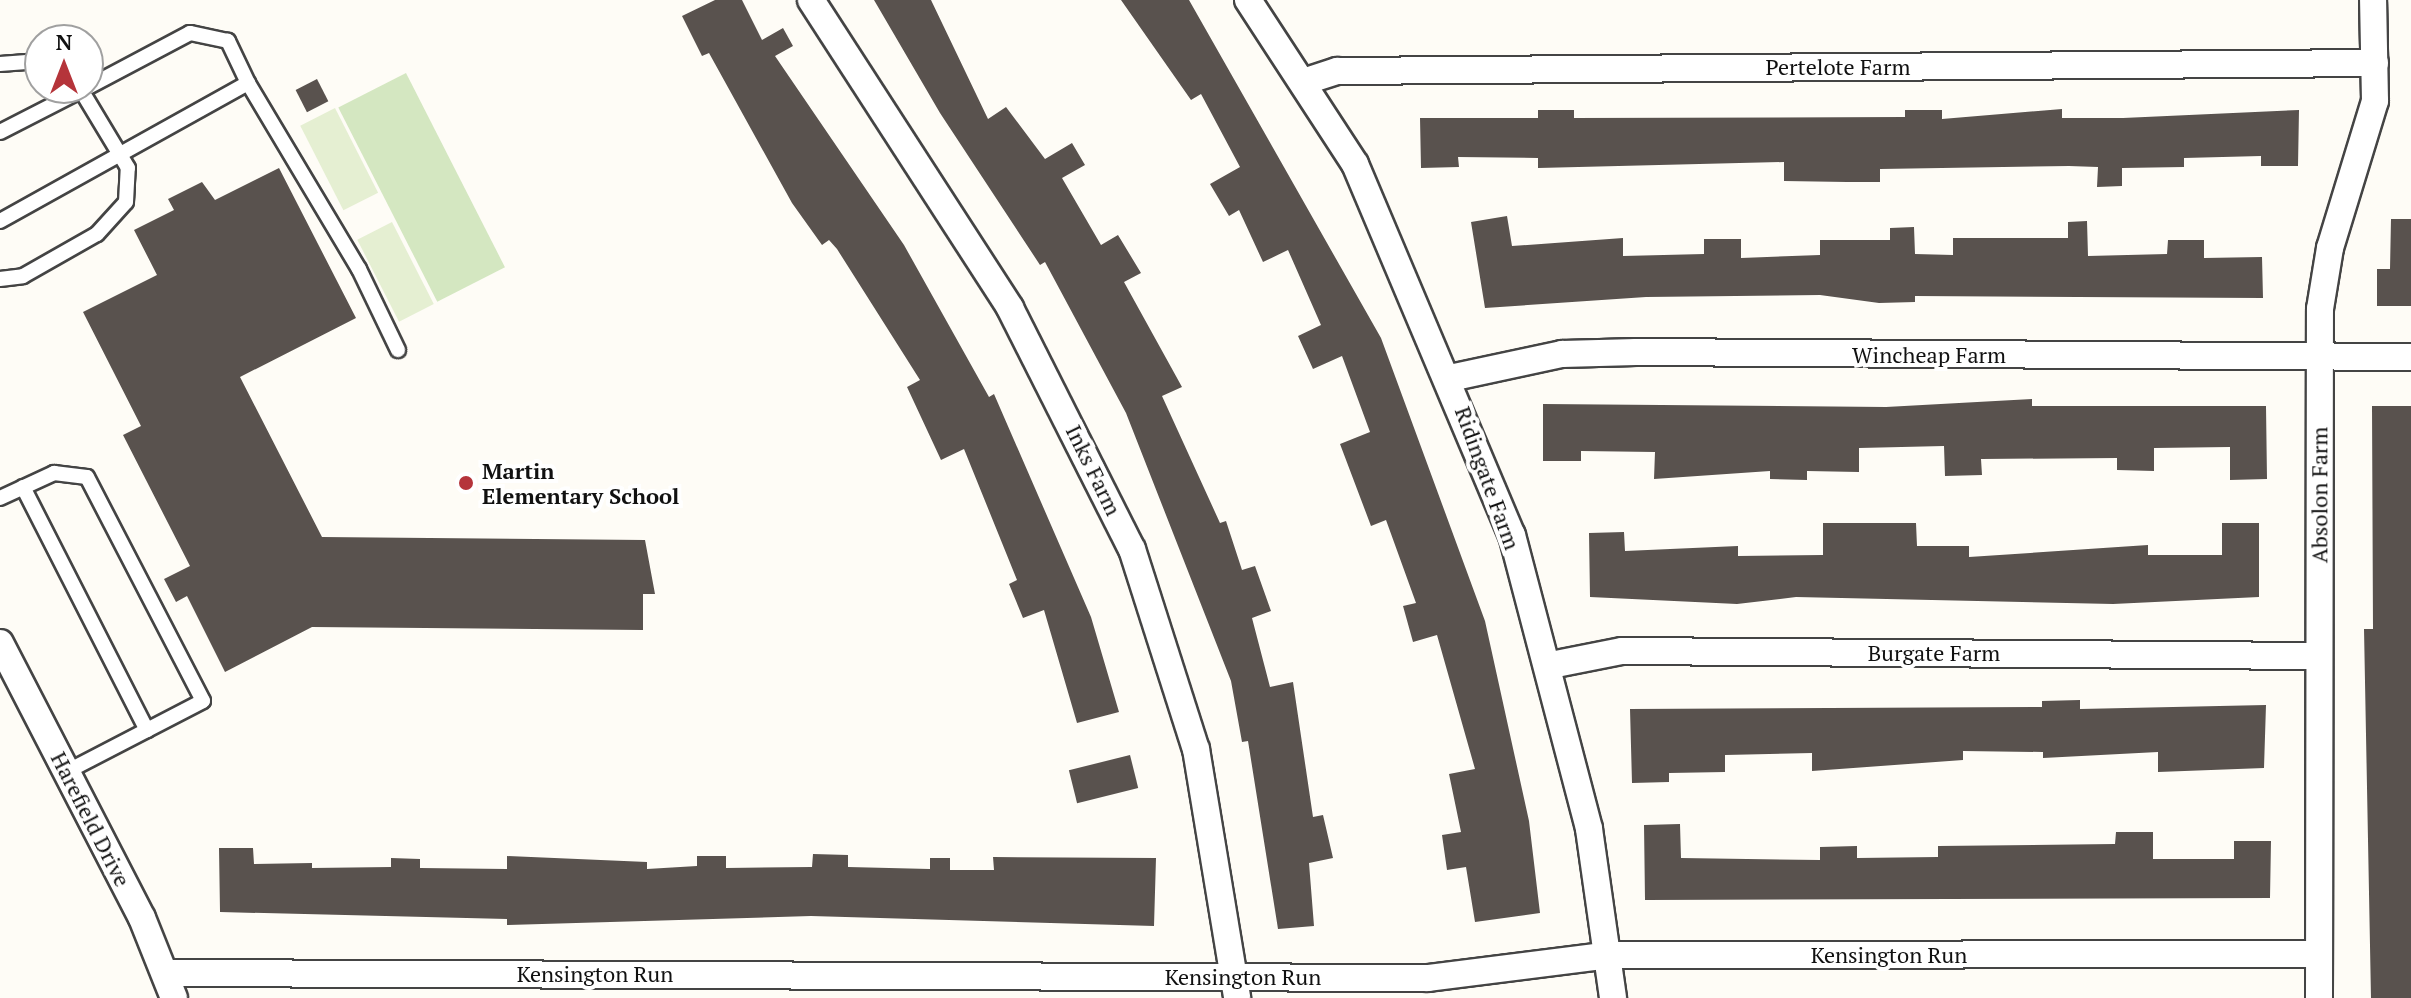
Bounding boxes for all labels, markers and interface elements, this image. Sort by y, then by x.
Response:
north arrow [24,24,104,104]
text: N [56,27,72,56]
street label: Pertelote Farm [1766,54,1910,80]
street label: Wincheap Farm [1852,342,2006,368]
street label: Ridingate Farm [1450,403,1526,553]
street label: Inks Farm [1061,420,1127,520]
street label: Absolon Farm [2306,427,2332,563]
place label: Martin Elementary School [482,457,679,508]
marker: Martin Elementary School [457,474,475,492]
street label: Burgate Farm [1868,640,2000,666]
street label: Harefield Drive [46,747,136,891]
street label: Kensington Run [1811,942,1967,968]
street label: Kensington Run [517,961,673,987]
street label: Kensington Run [1165,964,1321,990]

